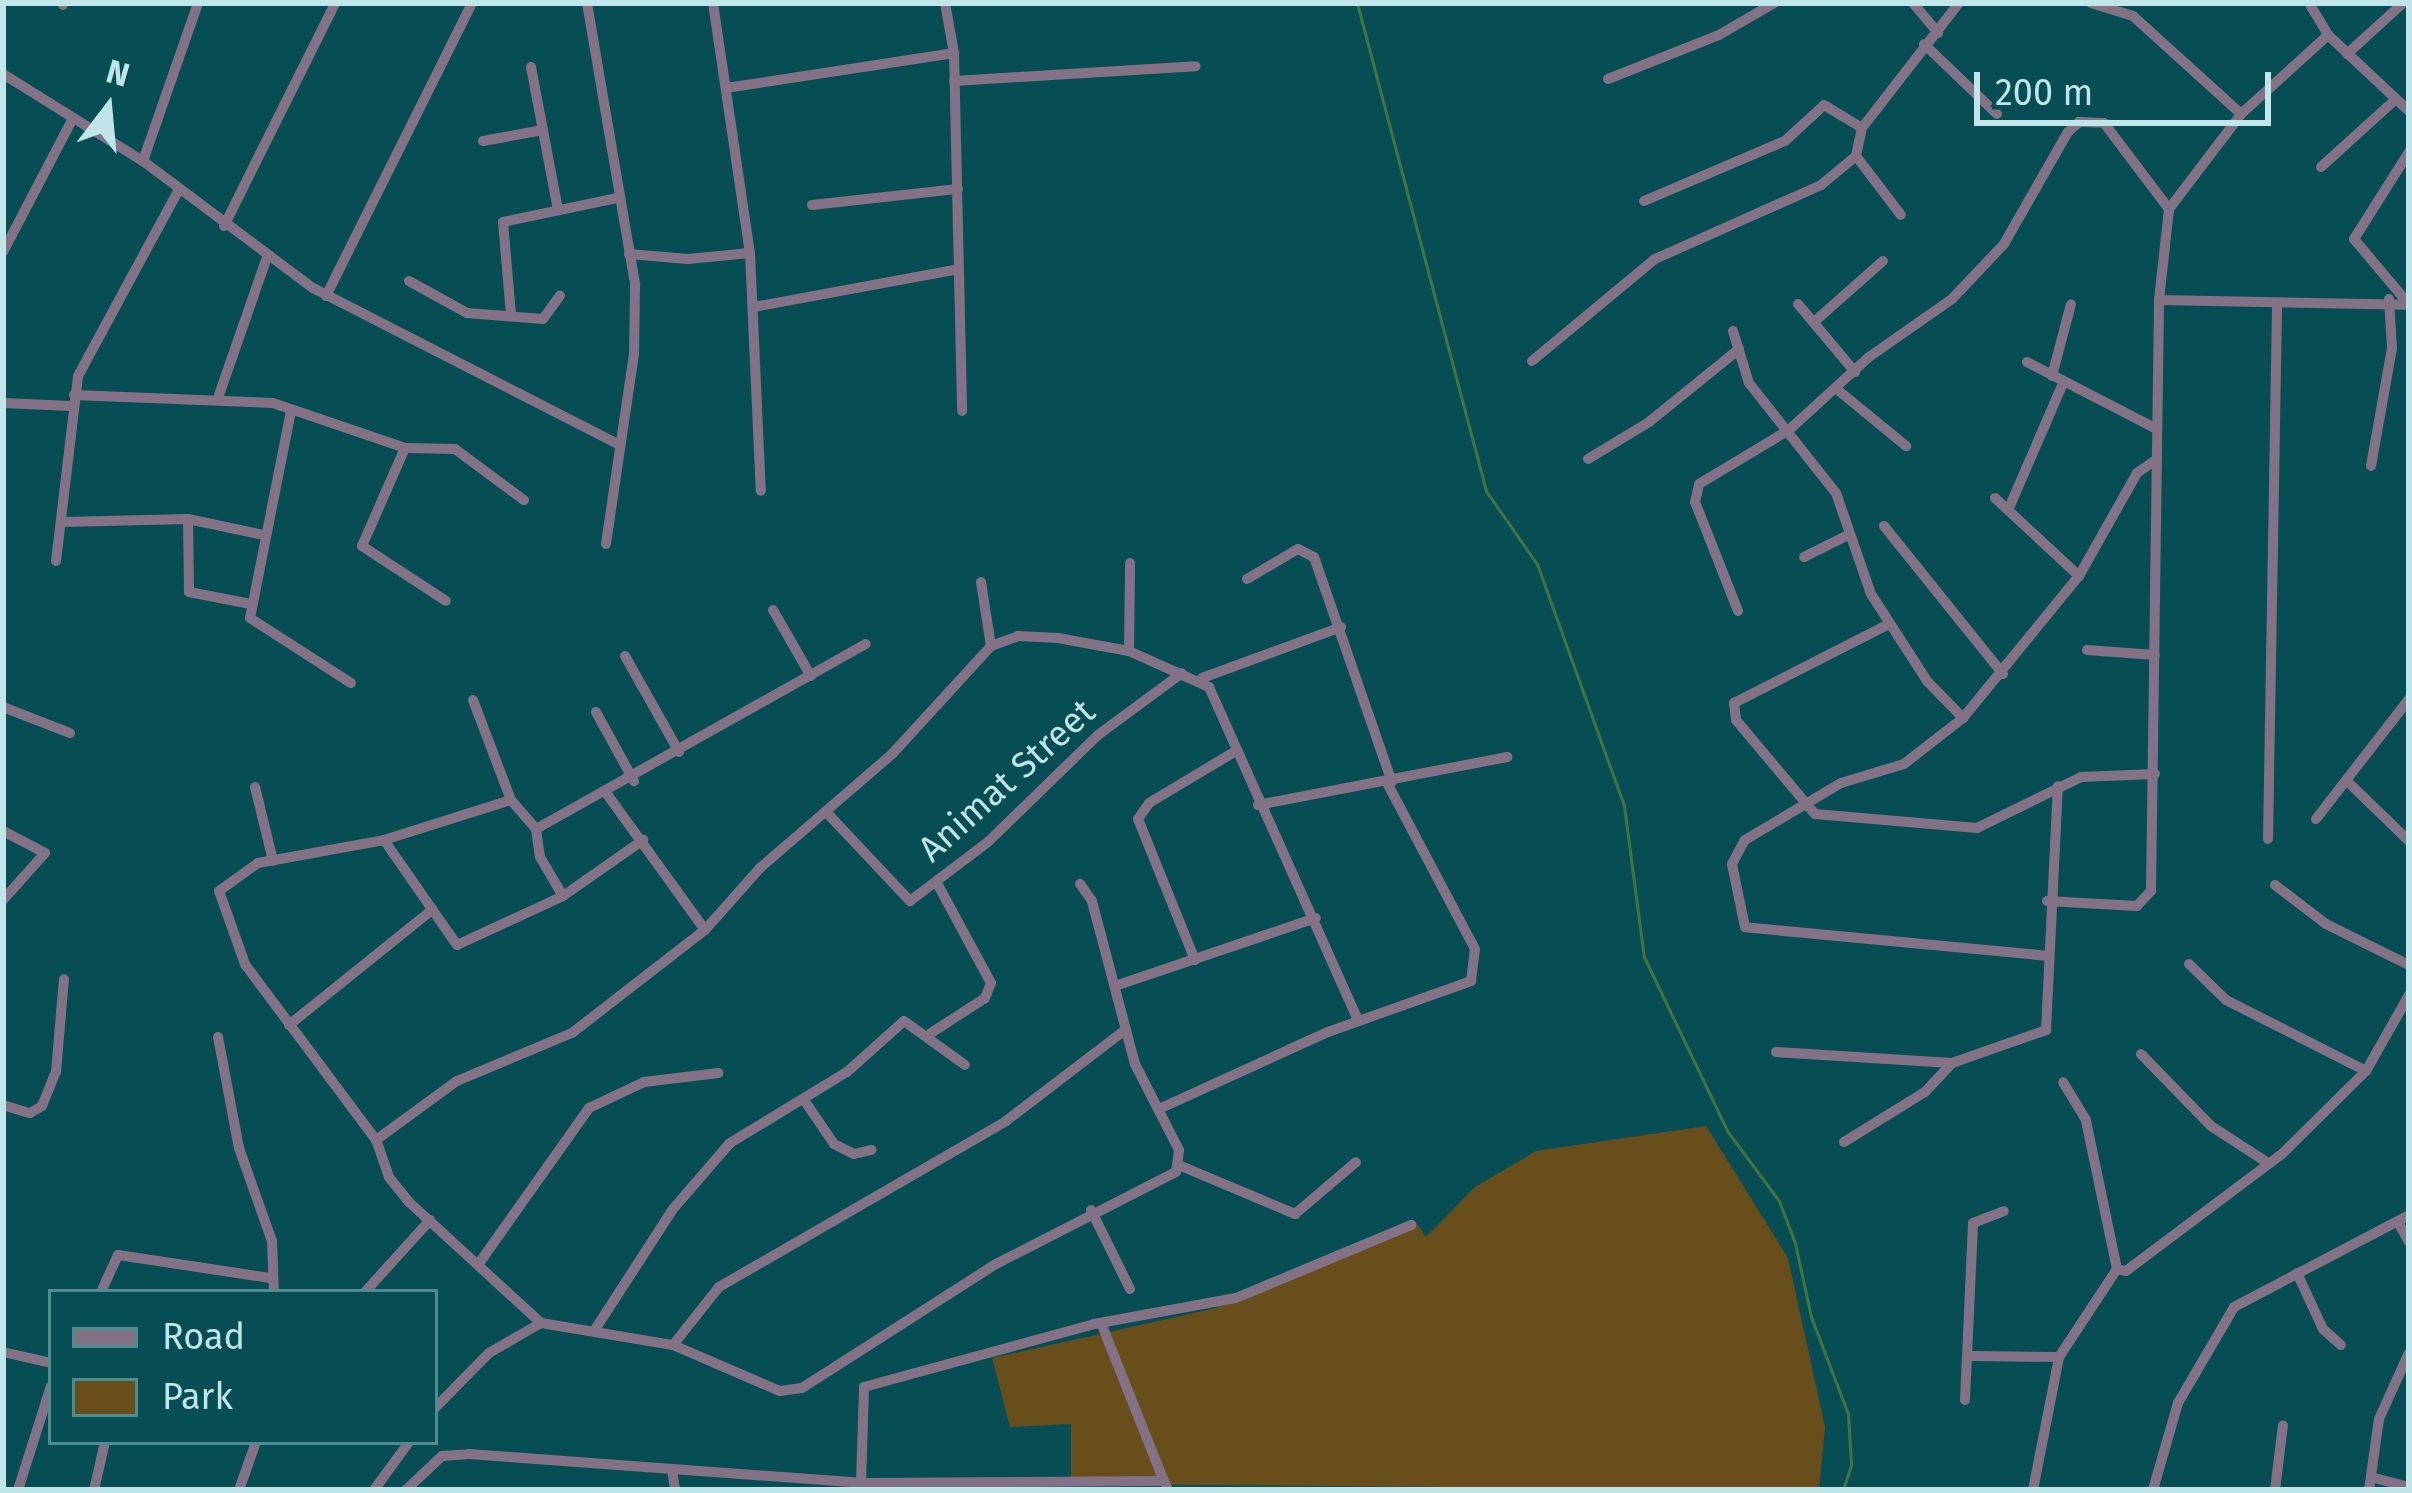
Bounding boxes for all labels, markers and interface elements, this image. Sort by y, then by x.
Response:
north arrow [48,48,168,168]
scale bar [1980,48,2277,122]
text: N [102,51,134,96]
text: 200 m [1995,71,2093,115]
street label: Animat Street [910,691,1104,871]
legend [48,1289,438,1445]
text: Road [162,1315,245,1359]
text: Park [162,1375,233,1419]

